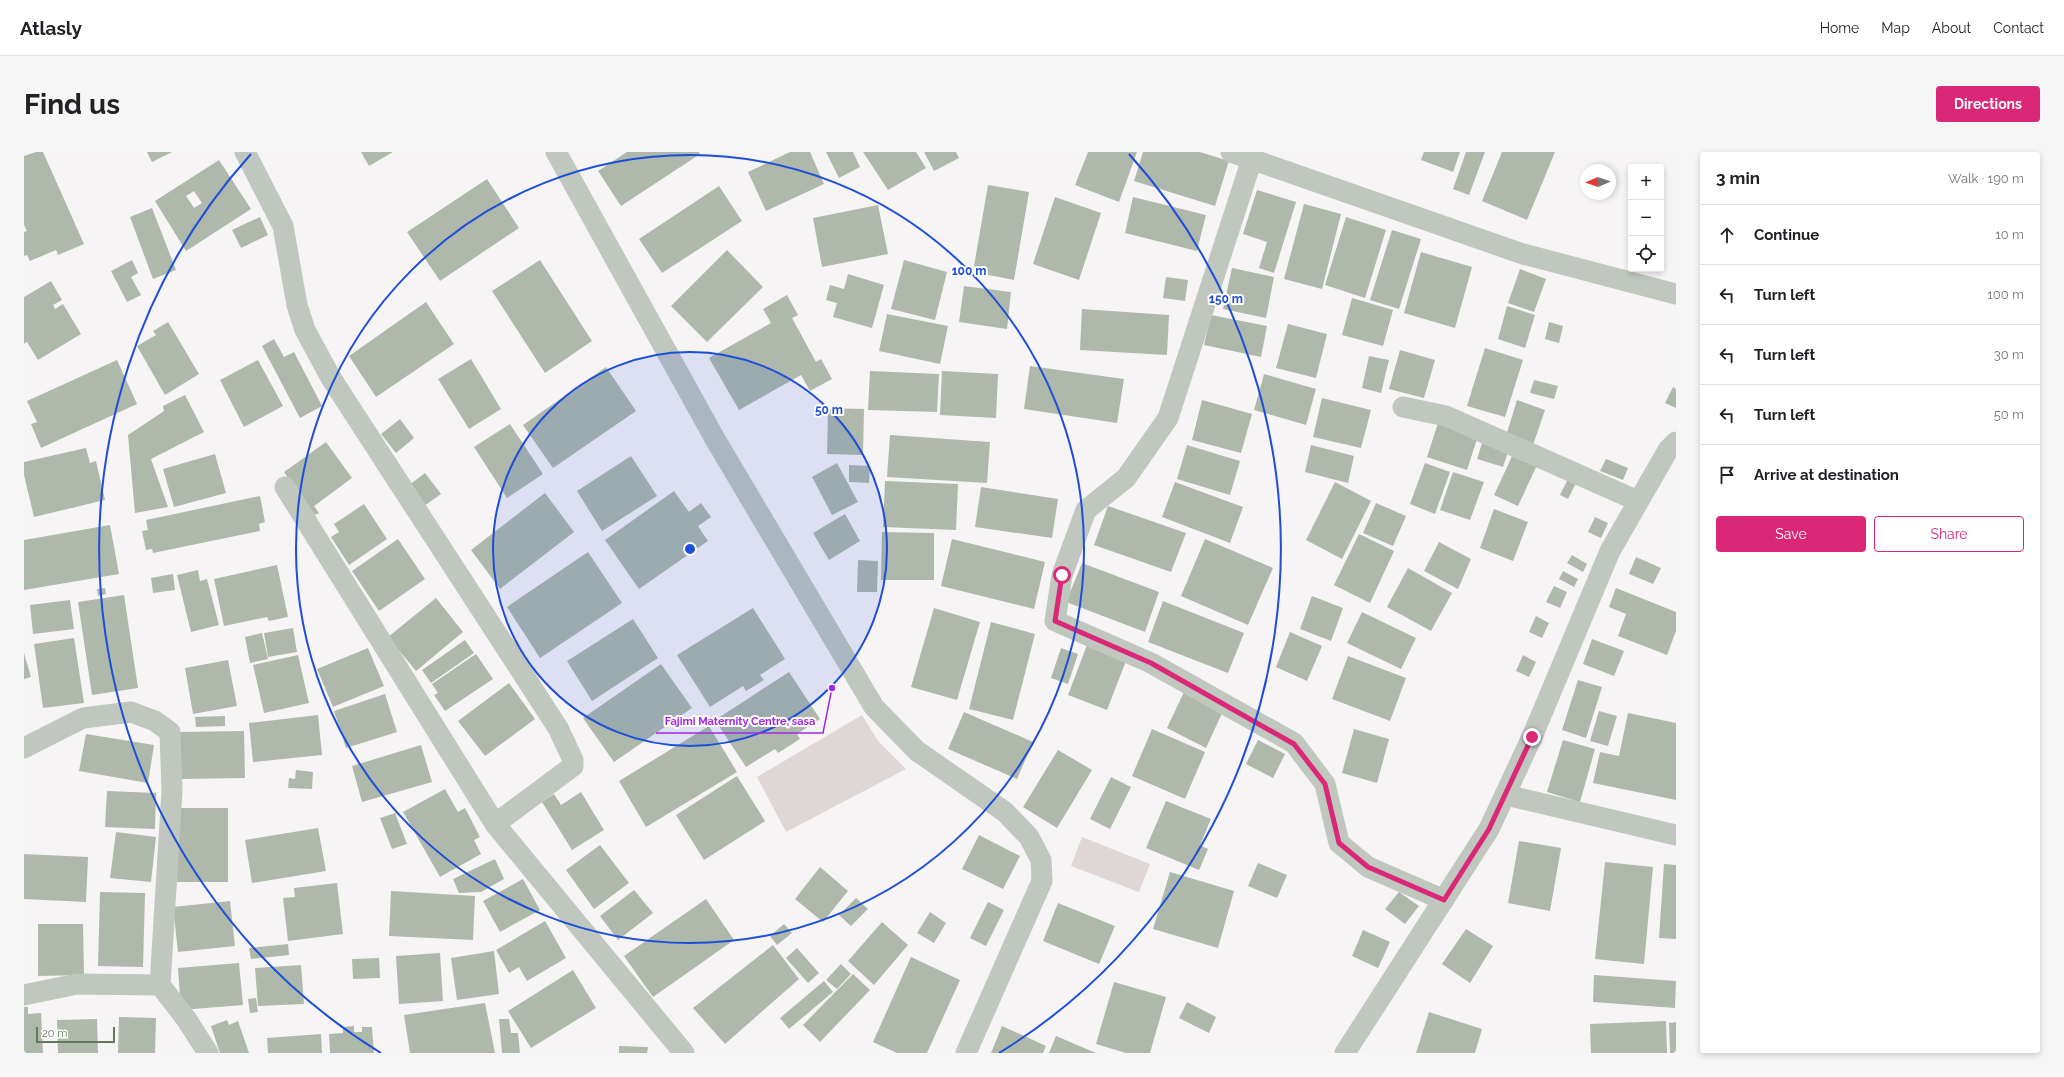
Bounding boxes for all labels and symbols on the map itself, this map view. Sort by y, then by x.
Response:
north arrow [1580,164,1616,200]
text: 100 m [952,264,986,278]
text: 150 m [1209,292,1243,306]
text: 50 m [815,403,843,417]
centre of rings [683,542,697,556]
route start [1053,566,1071,584]
callout: Fajimi Maternity Centre, sasa [656,710,823,733]
text: Fajimi Maternity Centre, sasa [665,715,815,728]
route end [1523,728,1541,746]
scale bar [36,1025,115,1044]

